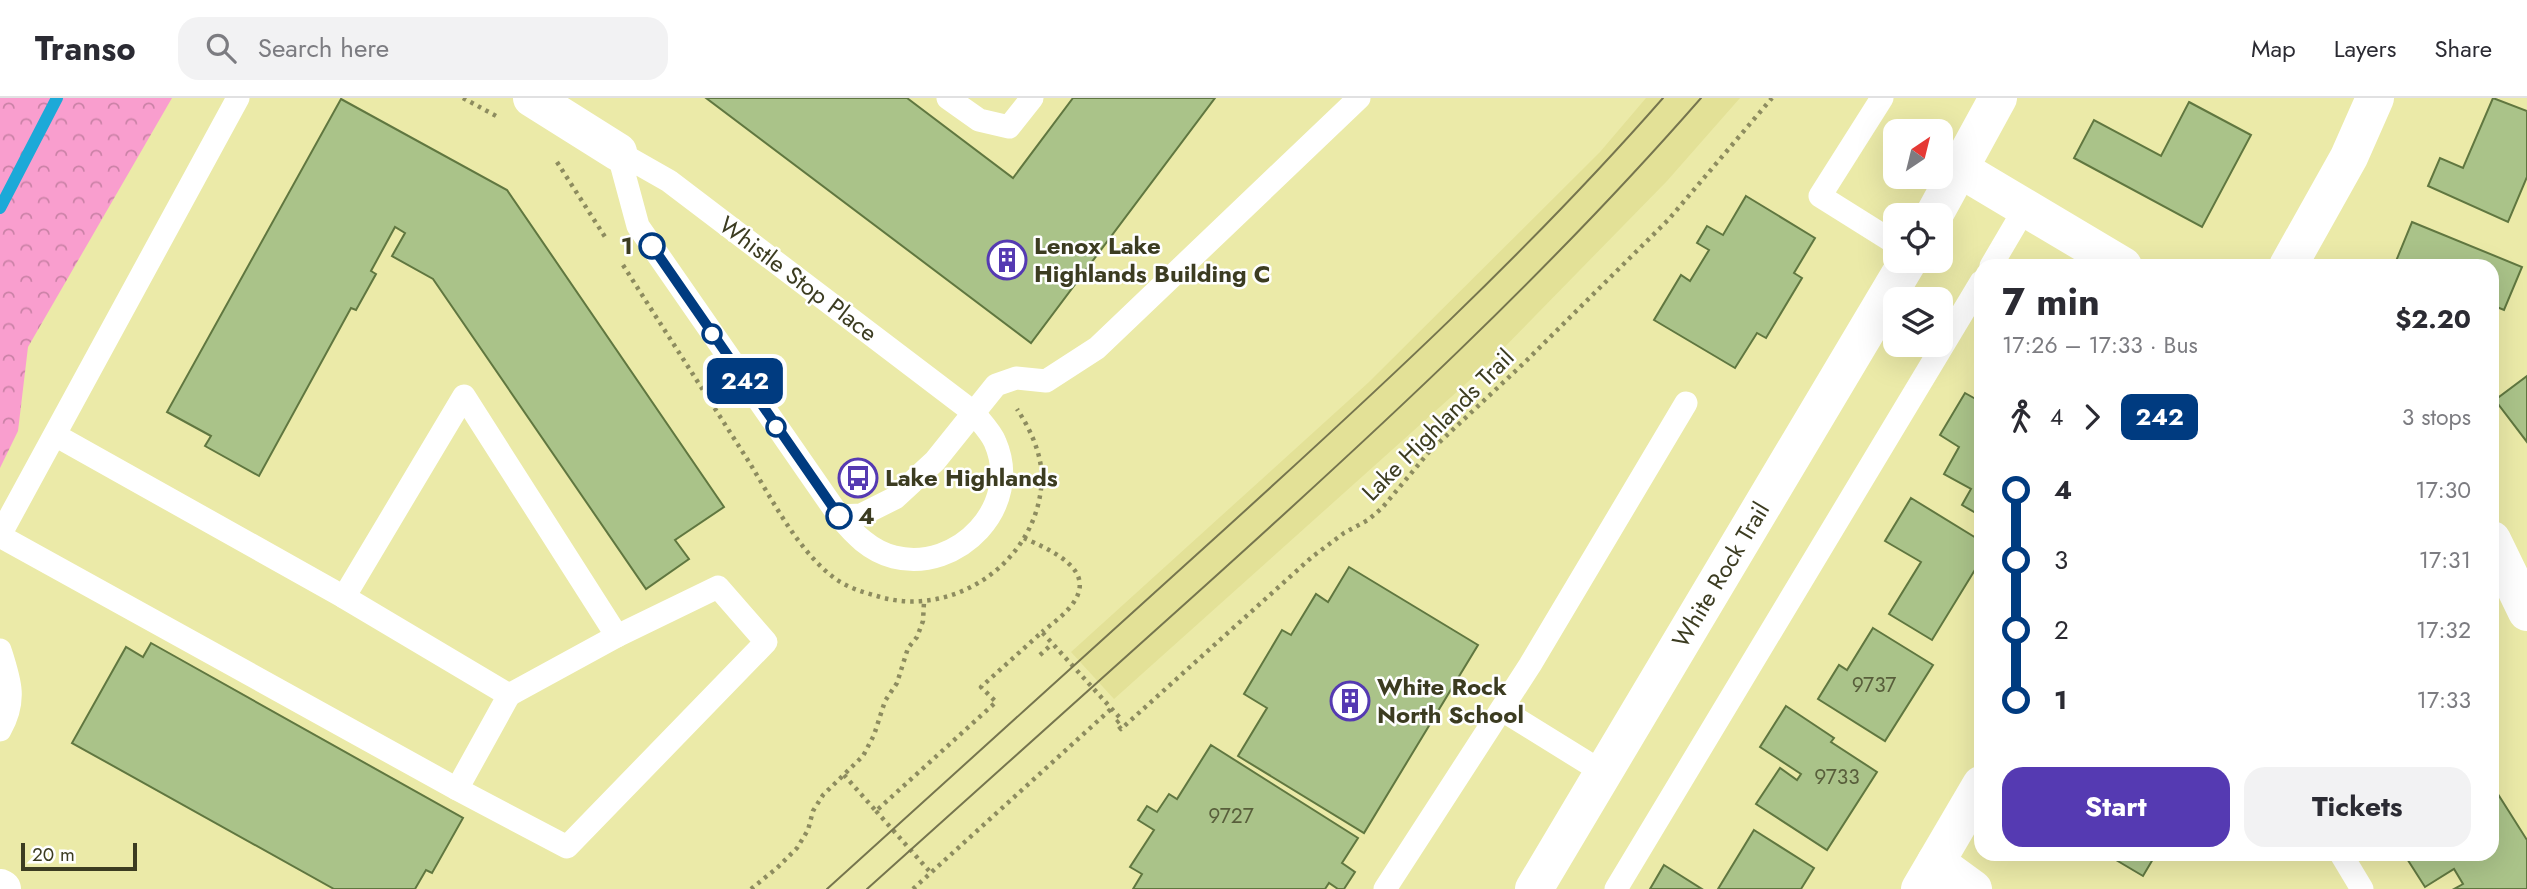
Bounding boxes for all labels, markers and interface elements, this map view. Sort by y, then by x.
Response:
search box [178,17,668,80]
text: Transo [35,25,136,72]
icon: search [202,29,240,67]
text: Search here [258,29,389,67]
text: Map [2251,31,2296,66]
text: Layers [2334,31,2396,66]
text: Share [2434,31,2492,66]
north arrow [1883,119,1953,189]
map controls [1883,119,1953,357]
button: locate [1883,203,1953,273]
street label: Whistle Stop Place [712,207,885,350]
place label: 1 [621,228,633,263]
place label: Lenox Lake Highlands Building C [1034,228,1271,291]
marker: 1 [639,233,665,259]
building icon: Lenox Lake Highlands Building C [986,239,1028,281]
text: 7 min [2002,274,2100,329]
button: layers [1883,287,1953,357]
text: $2.20 [2395,300,2471,338]
unlabelled marker [702,324,722,344]
text: 17:26 – 17:33 · Bus [2002,328,2198,362]
street label: Lake Highlands Trail [1354,341,1522,509]
line badge: 242 [705,358,785,404]
text: 242 [721,363,769,398]
icon: walk [2002,398,2040,436]
icon: forward [2073,398,2111,436]
text: 242 [2135,399,2184,434]
text: 4 [2050,400,2063,434]
text: 3 stops [2402,400,2471,434]
unlabelled marker [766,417,786,437]
bus stop icon: Lake Highlands [837,457,879,499]
place label: Lake Highlands [885,460,1058,495]
text: 4 [2054,471,2072,509]
text: 17:30 [2415,473,2471,507]
street label: White Rock Trail [1663,495,1778,654]
place label: 4 [858,498,875,533]
marker: 4 [826,503,852,529]
text: 3 [2054,541,2068,579]
text: 17:31 [2419,543,2471,577]
text: 2 [2054,611,2069,649]
text: 17:32 [2416,613,2471,647]
place label: White Rock North School [1377,669,1524,732]
house number: 9737 [1852,670,1896,700]
building icon: White Rock North School [1329,680,1371,722]
text: 1 [2054,681,2067,719]
text: 17:33 [2417,683,2471,717]
house number: 9733 [1814,762,1860,792]
button: Start [2002,767,2230,847]
button: Tickets [2244,767,2471,847]
house number: 9727 [1208,801,1254,831]
scale bar [21,840,136,872]
text: 20 m [32,841,75,868]

